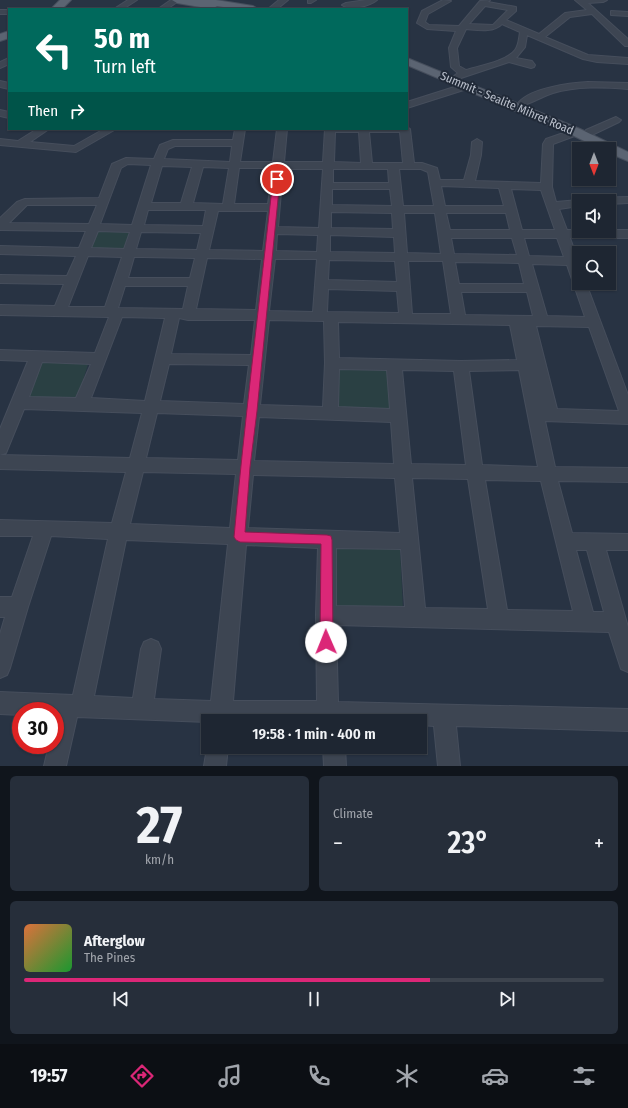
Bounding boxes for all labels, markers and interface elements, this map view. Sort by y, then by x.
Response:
text: 50 m [94,22,150,55]
icon: left [28,24,80,76]
text: Turn left [94,56,156,78]
street label: Summit - Sealite Mihret Road [438,69,576,137]
icon: right [66,100,88,122]
text: Then [28,102,58,120]
north arrow [572,142,616,186]
map controls [572,142,616,290]
pin [260,162,294,196]
icon: arrive [266,168,288,190]
button: sound [572,194,616,238]
button: search [572,246,616,290]
position arrow [305,621,347,663]
speed limit sign: 30 [12,702,64,754]
text: 19:58 · 1 min · 400 m [252,725,376,743]
text: 27 [137,794,182,857]
text: Climate [333,806,373,821]
text: 23° [448,825,489,861]
text: − [333,830,343,857]
text: + [594,830,604,857]
text: km/h [145,852,174,867]
text: Afterglow [84,932,145,950]
text: The Pines [84,950,135,965]
icon: previous [110,988,132,1010]
icon: pause [303,988,325,1010]
icon: next [496,988,518,1010]
icon: directions [128,1062,156,1090]
icon: music [216,1062,244,1090]
icon: phone [305,1062,333,1090]
icon: climate [393,1062,421,1090]
icon: car [481,1062,509,1090]
icon: filters [570,1062,598,1090]
text: 19:57 [30,1065,67,1087]

